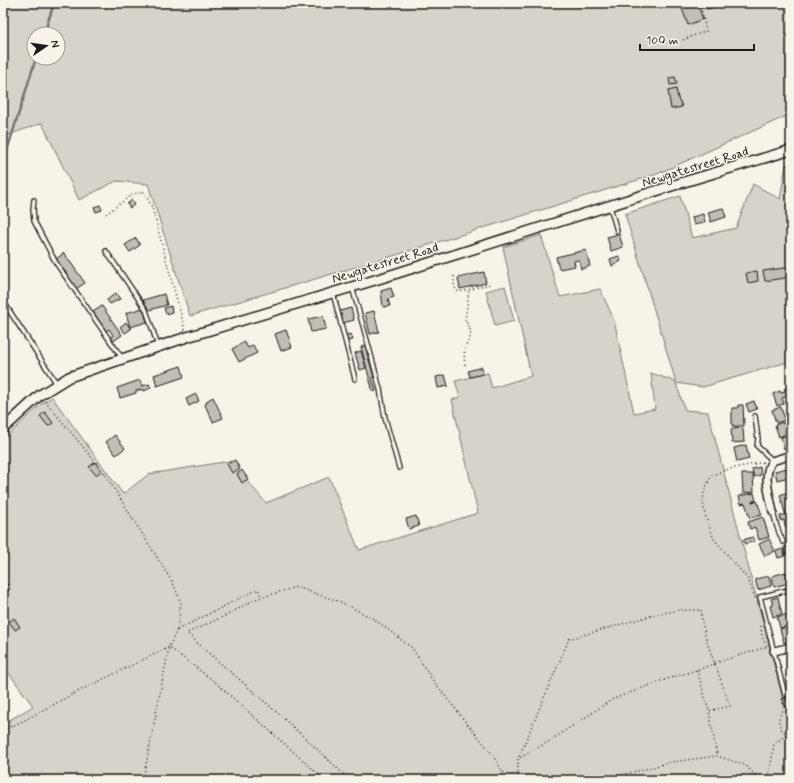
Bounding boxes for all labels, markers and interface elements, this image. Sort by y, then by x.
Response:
north arrow [26,26,66,66]
scale bar [640,26,754,52]
text: 100 m [646,33,678,49]
text: N [47,39,62,49]
street label: Newgatestreet Road [640,143,751,193]
street label: Newgatestreet Road [330,239,441,289]

